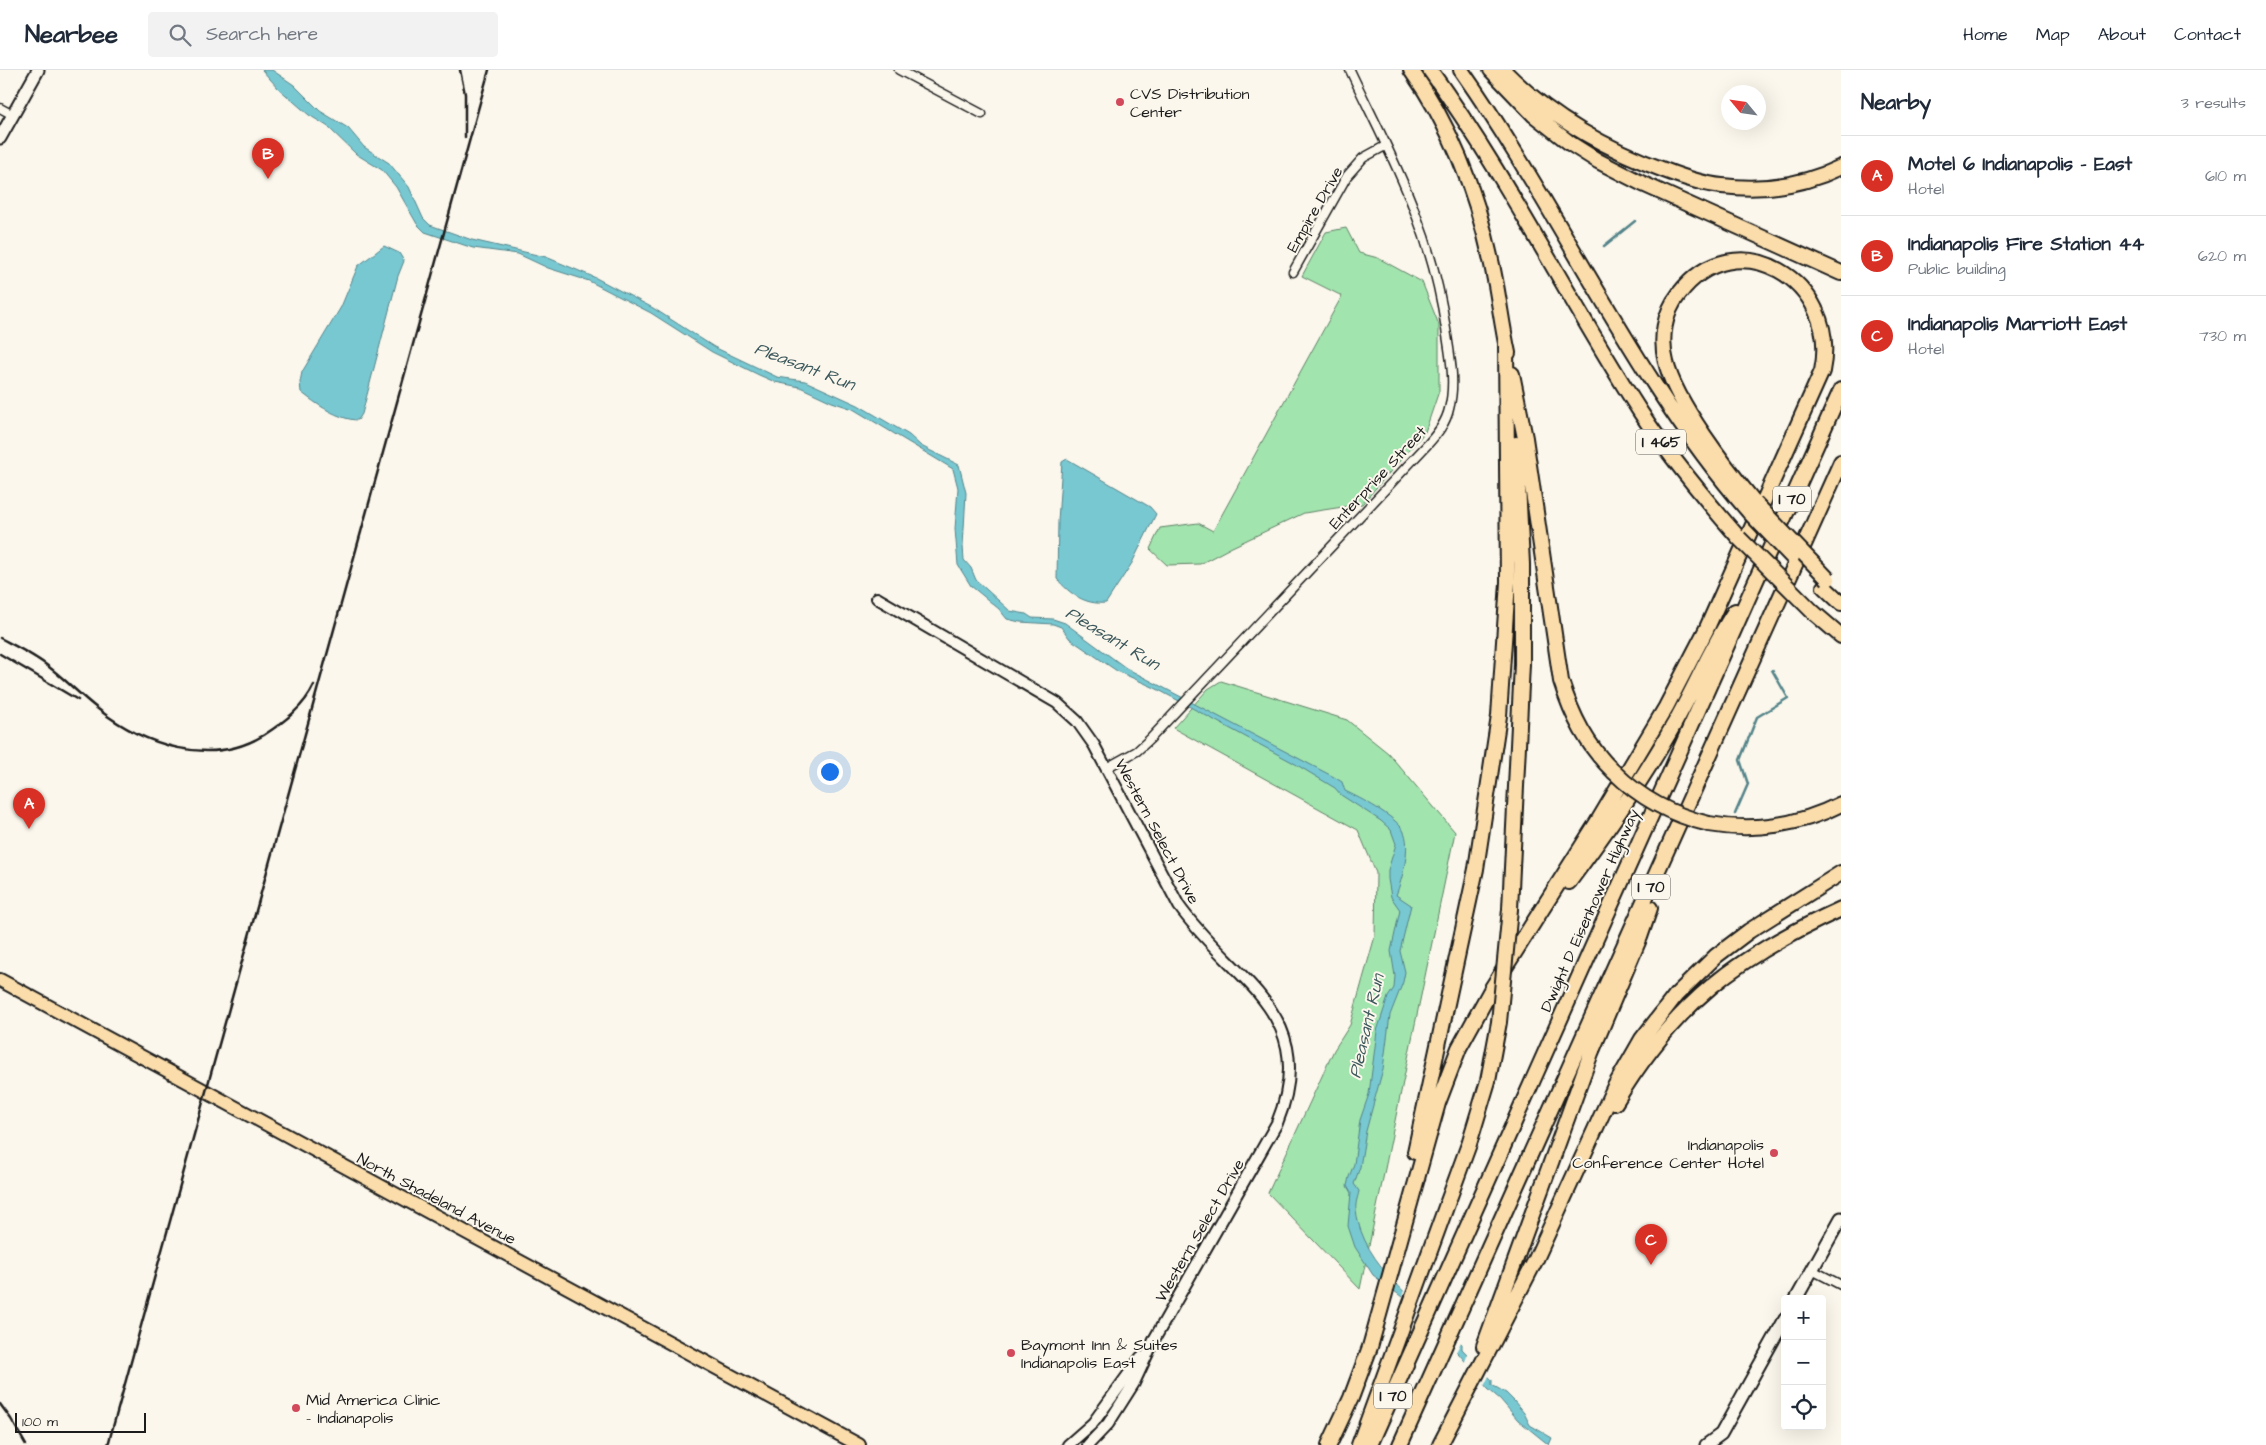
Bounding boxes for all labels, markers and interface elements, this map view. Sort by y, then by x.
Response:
search box [148,12,498,57]
text: Nearbee [25,18,118,52]
icon: search [166,21,194,49]
text: Search here [206,21,318,48]
text: Home [1963,22,2008,47]
text: Map [2036,22,2070,47]
text: About [2098,22,2146,47]
text: Contact [2174,22,2241,47]
place label: CVS Distribution Center [1130,83,1250,123]
north arrow [1721,85,1766,130]
text: Nearby [1861,88,1931,117]
text: 3 results [2181,92,2246,114]
marker: CVS Distribution Center [1114,96,1126,108]
pin: B [252,138,284,179]
text: Motel 6 Indianapolis - East [1908,151,2132,178]
street label: Empire Drive [1281,162,1348,256]
text: A [1872,165,1882,187]
text: 610 m [2205,165,2246,187]
text: Hotel [1908,178,1944,200]
text: Indianapolis Fire Station 44 [1908,231,2144,258]
text: B [1871,245,1883,267]
text: 620 m [2198,245,2246,267]
text: Public building [1908,258,2006,280]
text: Indianapolis Marriott East [1908,311,2127,338]
text: C [1871,325,1883,347]
text: 730 m [2199,325,2246,347]
water label: Pleasant Run [751,336,861,398]
text: Hotel [1908,338,1944,360]
street label: Enterprise Street [1324,421,1432,534]
road number: I 465 [1636,430,1686,454]
road number: I 70 [1773,486,1811,512]
water label: Pleasant Run [1061,600,1166,677]
street label: Western Select Drive [1109,755,1205,908]
your location [817,759,843,785]
pin: A [13,788,45,829]
street label: Dwight D Eisenhower Highway [1535,805,1646,1016]
road number: I 70 [1632,874,1670,900]
water label: Pleasant Run [1342,970,1391,1080]
place label: Indianapolis Conference Center Hotel [1572,1134,1764,1174]
marker: Indianapolis Conference Center Hotel [1768,1147,1780,1159]
street label: North Shadeland Avenue [353,1148,520,1250]
street label: Western Select Drive [1150,1155,1250,1306]
pin: C [1635,1224,1667,1265]
map controls [1781,1295,1826,1430]
button: + [1781,1295,1826,1340]
place label: Baymont Inn & Suites Indianapolis East [1021,1334,1178,1374]
button: − [1781,1340,1826,1385]
marker: Baymont Inn & Suites Indianapolis East [1005,1347,1017,1359]
road number: I 70 [1374,1384,1412,1408]
button: locate [1781,1385,1826,1430]
place label: Mid America Clinic - Indianapolis [306,1389,440,1429]
marker: Mid America Clinic - Indianapolis [290,1402,302,1414]
scale bar [15,1410,146,1433]
text: 100 m [22,1412,58,1432]

